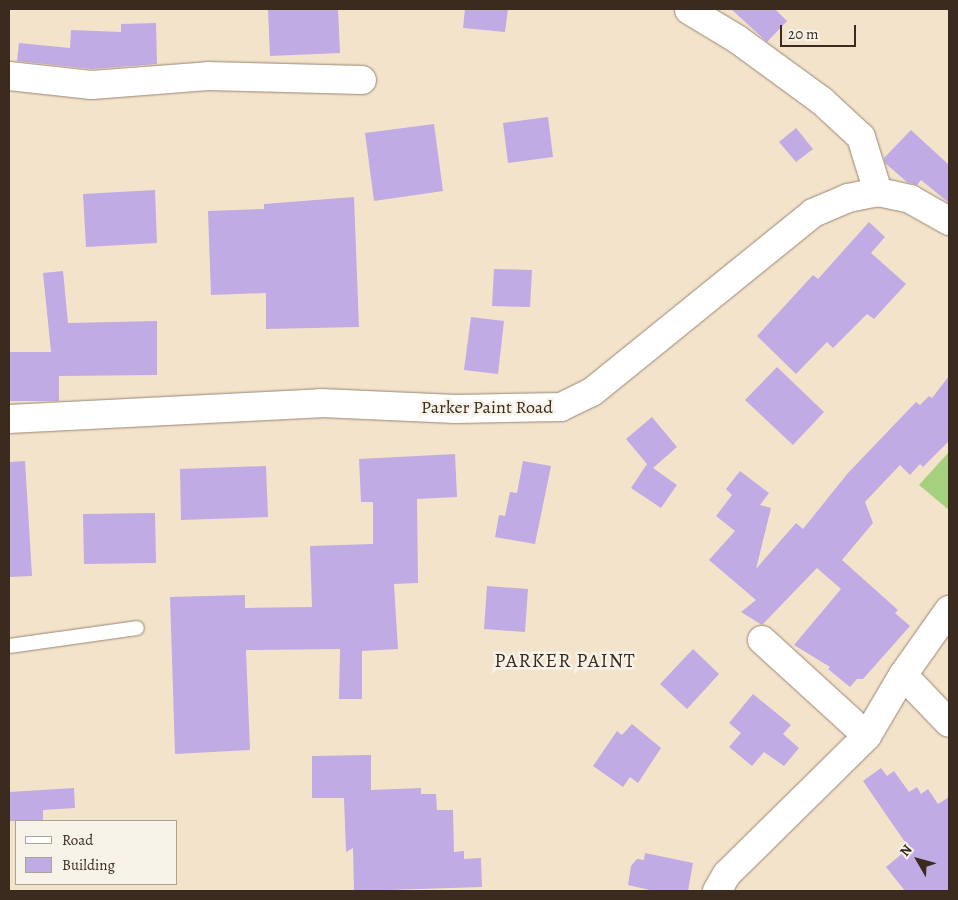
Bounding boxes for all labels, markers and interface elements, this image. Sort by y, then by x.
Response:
scale bar [783,15,859,47]
text: 20 m [788,24,819,44]
street label: Parker Paint Road [421,396,553,418]
district label: PARKER PAINT [493,648,637,672]
legend [15,820,178,885]
text: Road [62,830,93,850]
north arrow [893,835,943,885]
text: N [895,841,916,860]
text: Building [62,855,115,875]

